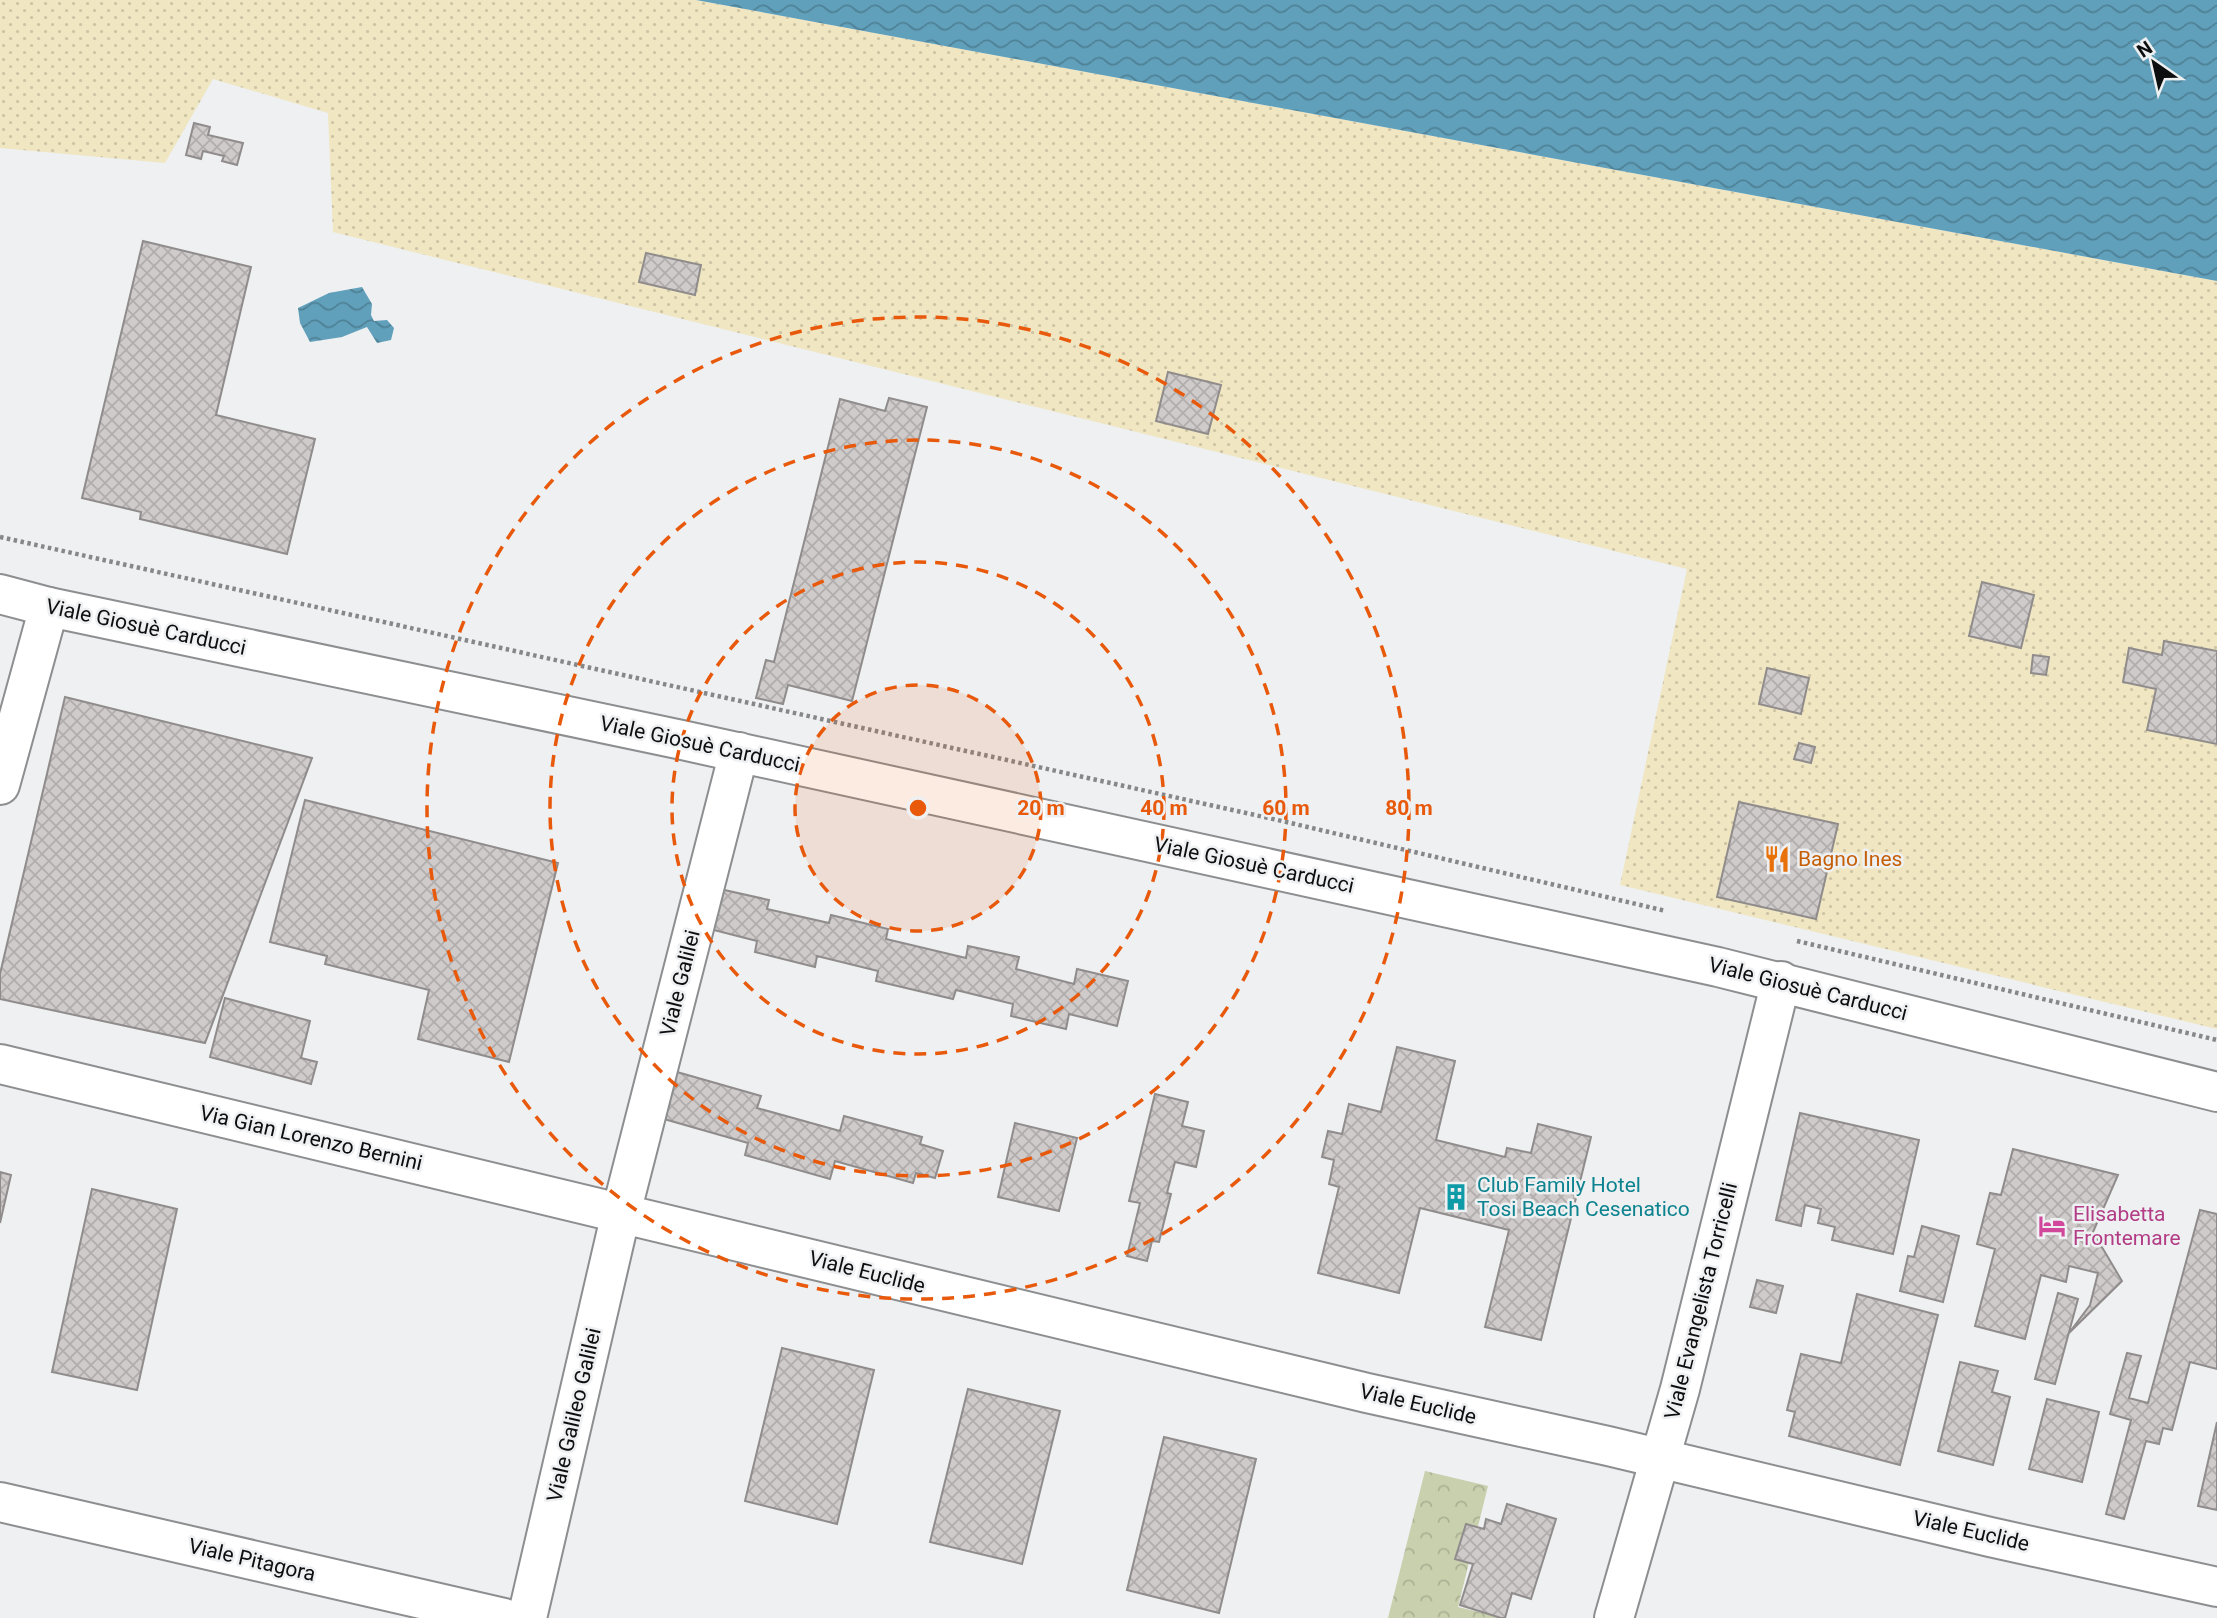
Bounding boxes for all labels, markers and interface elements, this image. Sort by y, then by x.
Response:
north arrow [2119,28,2189,98]
text: N [2133,36,2157,63]
street label: Viale Giosuè Carducci [44,594,248,660]
street label: Viale Giosuè Carducci [598,711,802,777]
centre of rings [906,796,930,820]
text: 20 m [1017,796,1065,820]
text: 40 m [1140,796,1188,820]
text: 60 m [1262,796,1310,820]
text: 80 m [1385,796,1433,820]
street label: Viale Giosuè Carducci [1152,832,1356,898]
restaurant icon: Bagno Ines [1762,844,1792,874]
place label: Bagno Ines [1798,847,1902,871]
street label: Viale Galilei [655,927,705,1039]
street label: Viale Giosuè Carducci [1706,953,1910,1025]
street label: Via Gian Lorenzo Bernini [197,1101,425,1175]
place label: Club Family Hotel Tosi Beach Cesenatico [1477,1173,1690,1221]
street label: Viale Evangelista Torricelli [1660,1180,1742,1422]
building icon: Club Family Hotel Tosi Beach Cesenatico [1441,1182,1471,1212]
place label: Elisabetta Frontemare [2073,1202,2181,1250]
hotel icon: Elisabetta Frontemare [2037,1211,2067,1241]
street label: Viale Euclide [806,1246,928,1298]
street label: Viale Galileo Galilei [542,1326,606,1504]
street label: Viale Euclide [1357,1379,1479,1429]
street label: Viale Euclide [1910,1506,2032,1556]
street label: Viale Pitagora [186,1534,318,1586]

